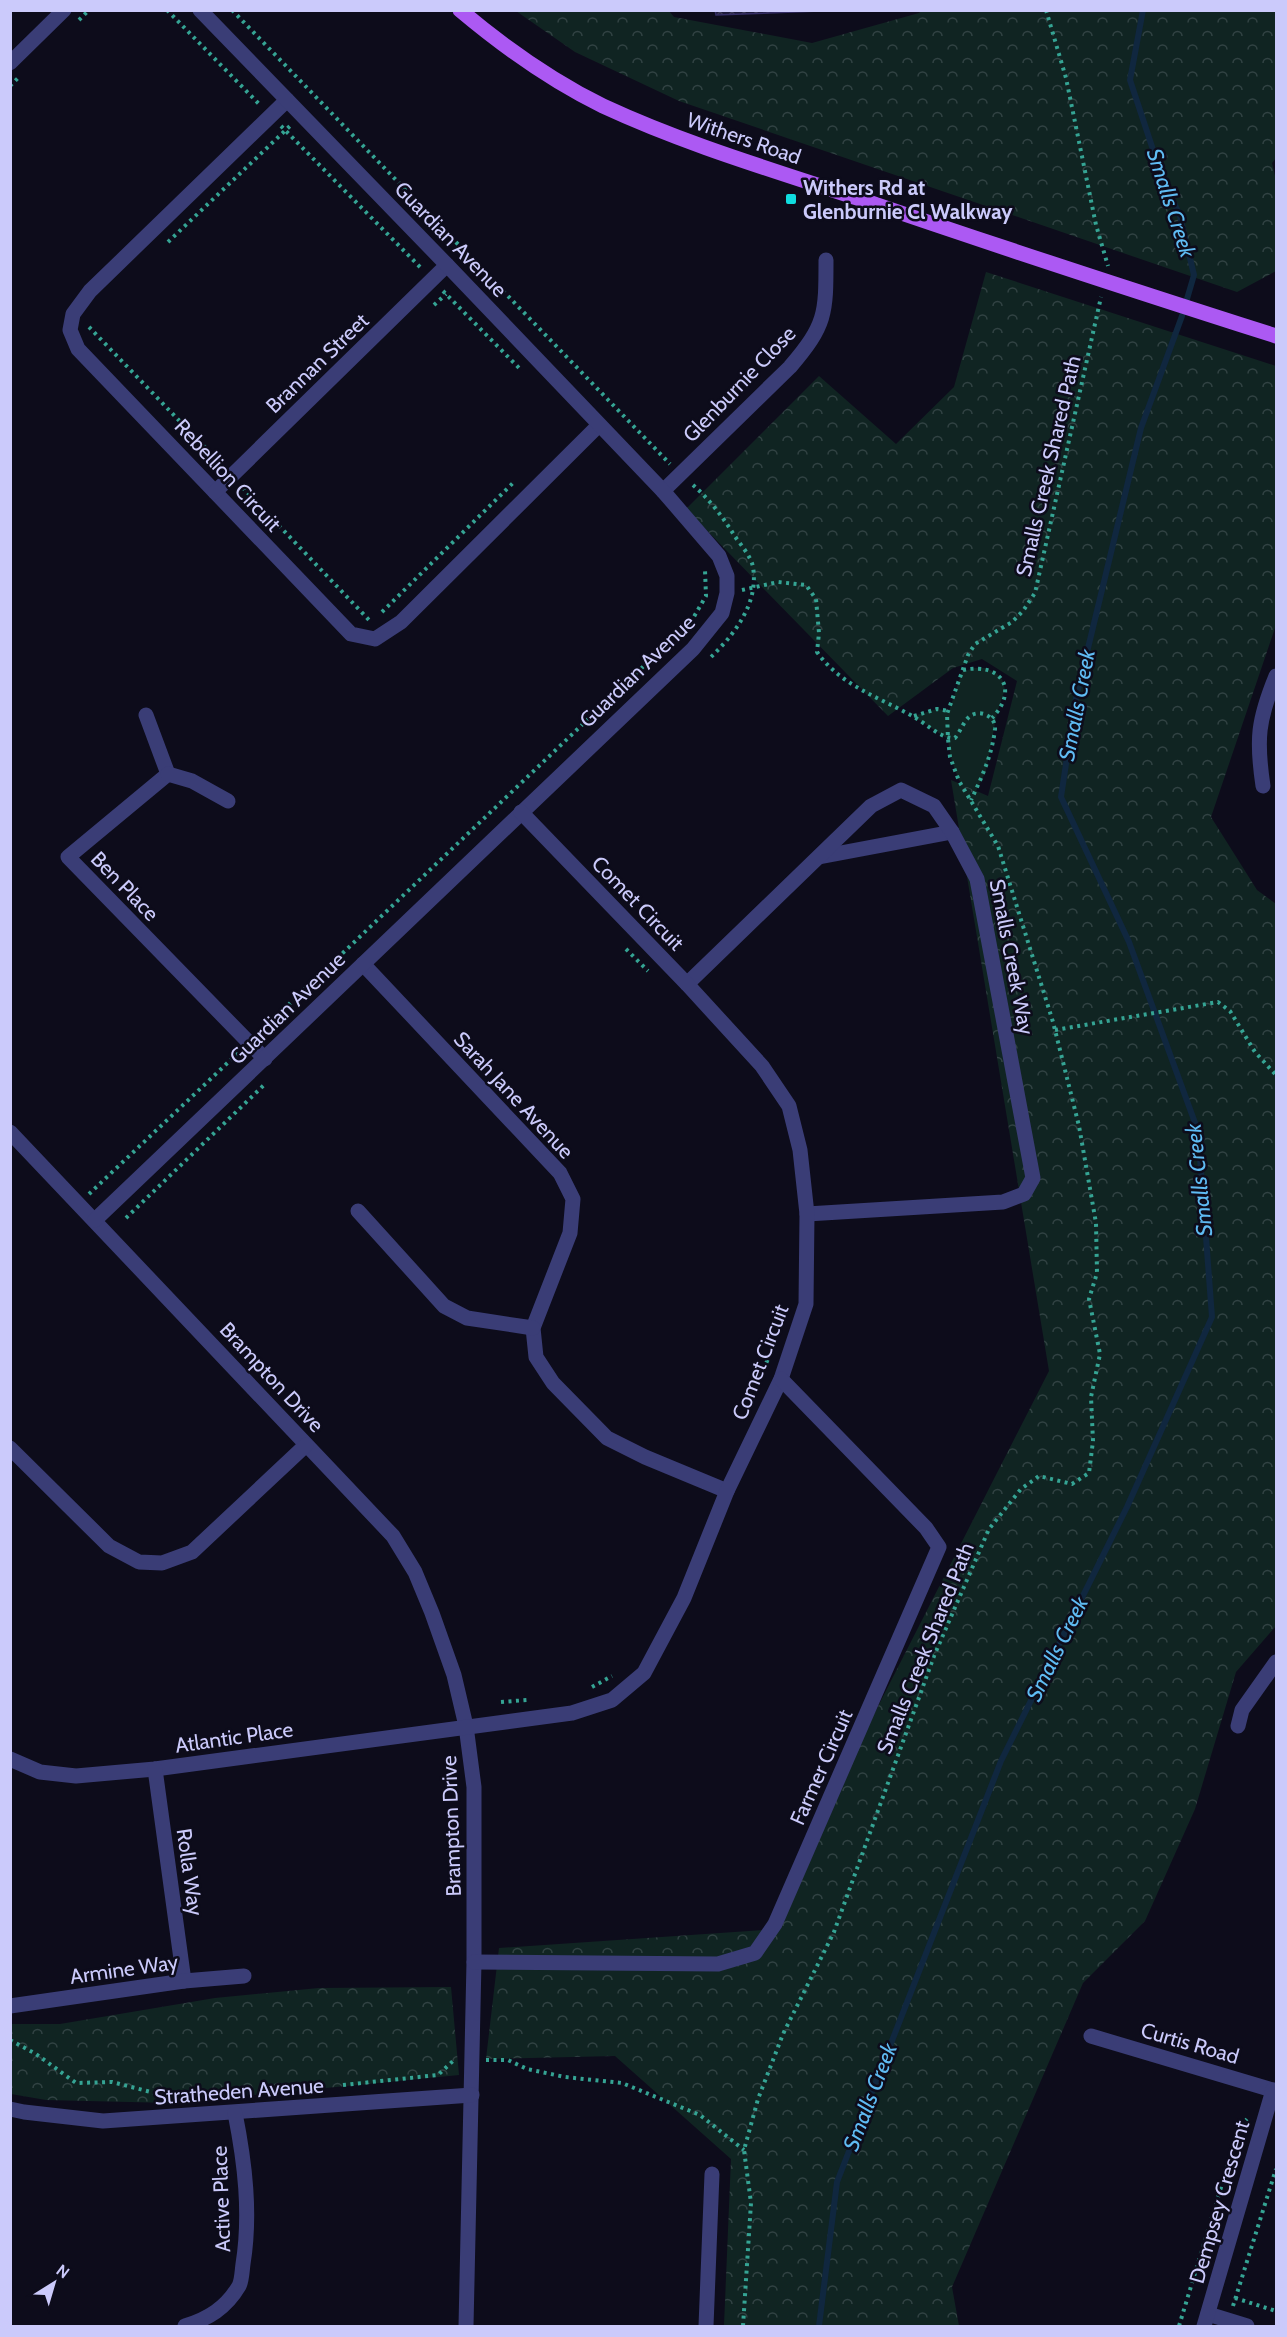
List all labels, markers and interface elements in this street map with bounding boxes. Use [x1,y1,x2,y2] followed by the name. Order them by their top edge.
[684,107,804,169] street label: Withers Road
[1141,145,1201,261] water label: Smalls Creek
[803,175,1013,224] place label: Withers Rd at Glenburnie Cl Walkway
[390,176,512,302] street label: Guardian Avenue
[784,192,798,206] marker: Withers Rd at Glenburnie Cl Walkway
[260,308,374,418] street label: Brannan Street
[678,321,801,447] street label: Glenburnie Close
[1010,353,1086,579] street label: Smalls Creek Shared Path
[170,414,286,536] street label: Rebellion Circuit
[574,610,700,732] street label: Guardian Avenue
[1053,646,1101,763] water label: Smalls Creek
[86,846,164,926] street label: Ben Place
[587,851,689,955] street label: Comet Circuit
[985,877,1039,1037] street label: Smalls Creek Way
[224,947,350,1069] street label: Guardian Avenue
[449,1026,579,1164] street label: Sarah Jane Avenue
[1180,1122,1218,1238] water label: Smalls Creek
[727,1301,793,1423] street label: Comet Circuit
[215,1317,329,1437] street label: Brampton Drive
[871,1539,979,1757] street label: Smalls Creek Shared Path
[1020,1592,1094,1706] water label: Smalls Creek
[784,1705,858,1829] street label: Farmer Circuit
[173,1716,295,1758] street label: Atlantic Place
[436,1755,466,1897] street label: Brampton Drive
[172,1827,209,1918] street label: Rolla Way
[68,1949,180,1989] street label: Armine Way
[1138,2017,1242,2069] street label: Curtis Road
[837,2039,903,2155] water label: Smalls Creek
[153,2073,325,2109] street label: Stratheden Avenue
[1184,2118,1254,2286] street label: Dempsey Crescent
[207,2145,235,2253] street label: Active Place
[24,2253,84,2313] north arrow
[52,2260,73,2282] text: N

